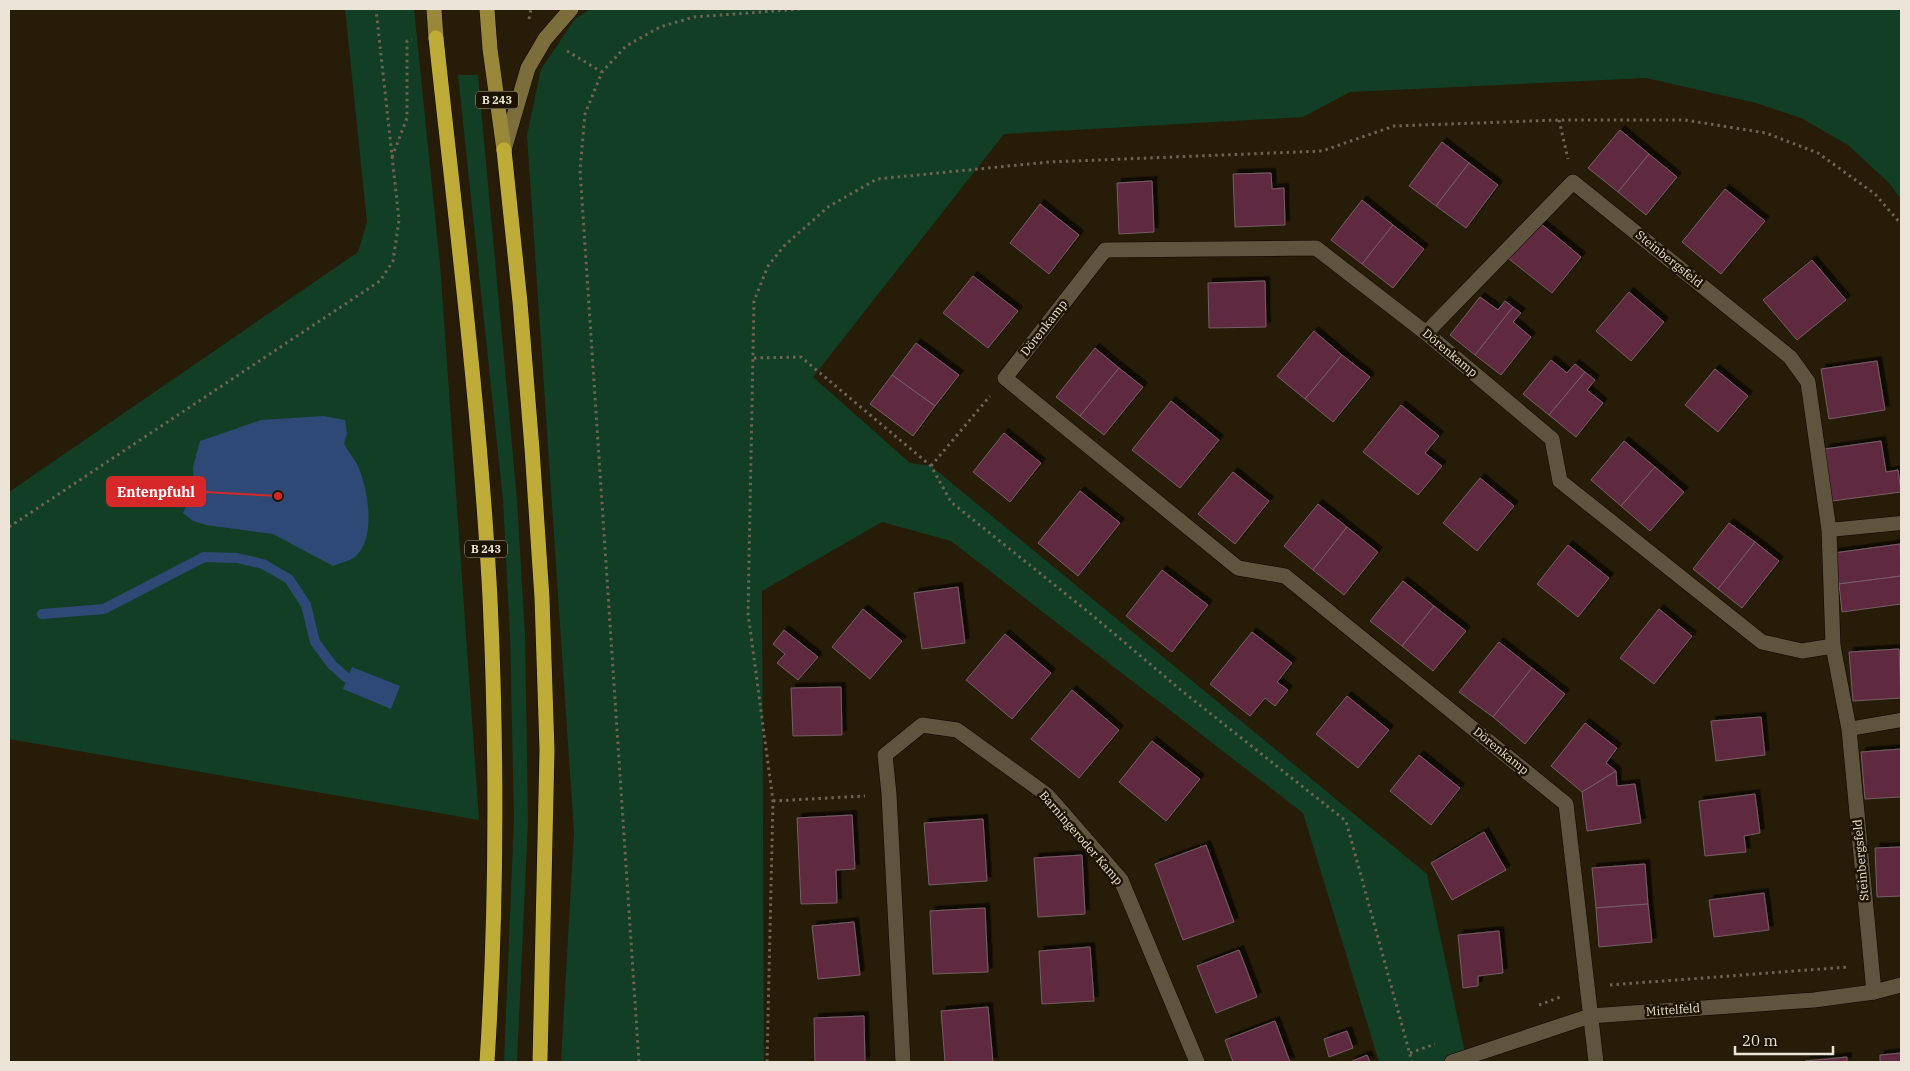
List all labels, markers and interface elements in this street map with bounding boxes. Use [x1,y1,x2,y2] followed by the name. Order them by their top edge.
[476,92,518,108] road number: B 243
[1633,227,1706,290] street label: Steinbergsfeld
[1017,297,1070,359] street label: Dörenkamp
[1420,325,1481,380] street label: Dörenkamp
[107,477,205,506] callout: Entenpfuhl
[117,483,195,501] text: Entenpfuhl
[465,540,507,558] road number: B 243
[1471,724,1532,778] street label: Dörenkamp
[1036,788,1126,888] street label: Barningeroder Kamp
[1849,819,1872,901] street label: Steinbergsfeld
[1646,1000,1700,1019] street label: Mittelfeld
[1735,1024,1832,1056] scale bar
[1742,1031,1778,1050] text: 20 m

